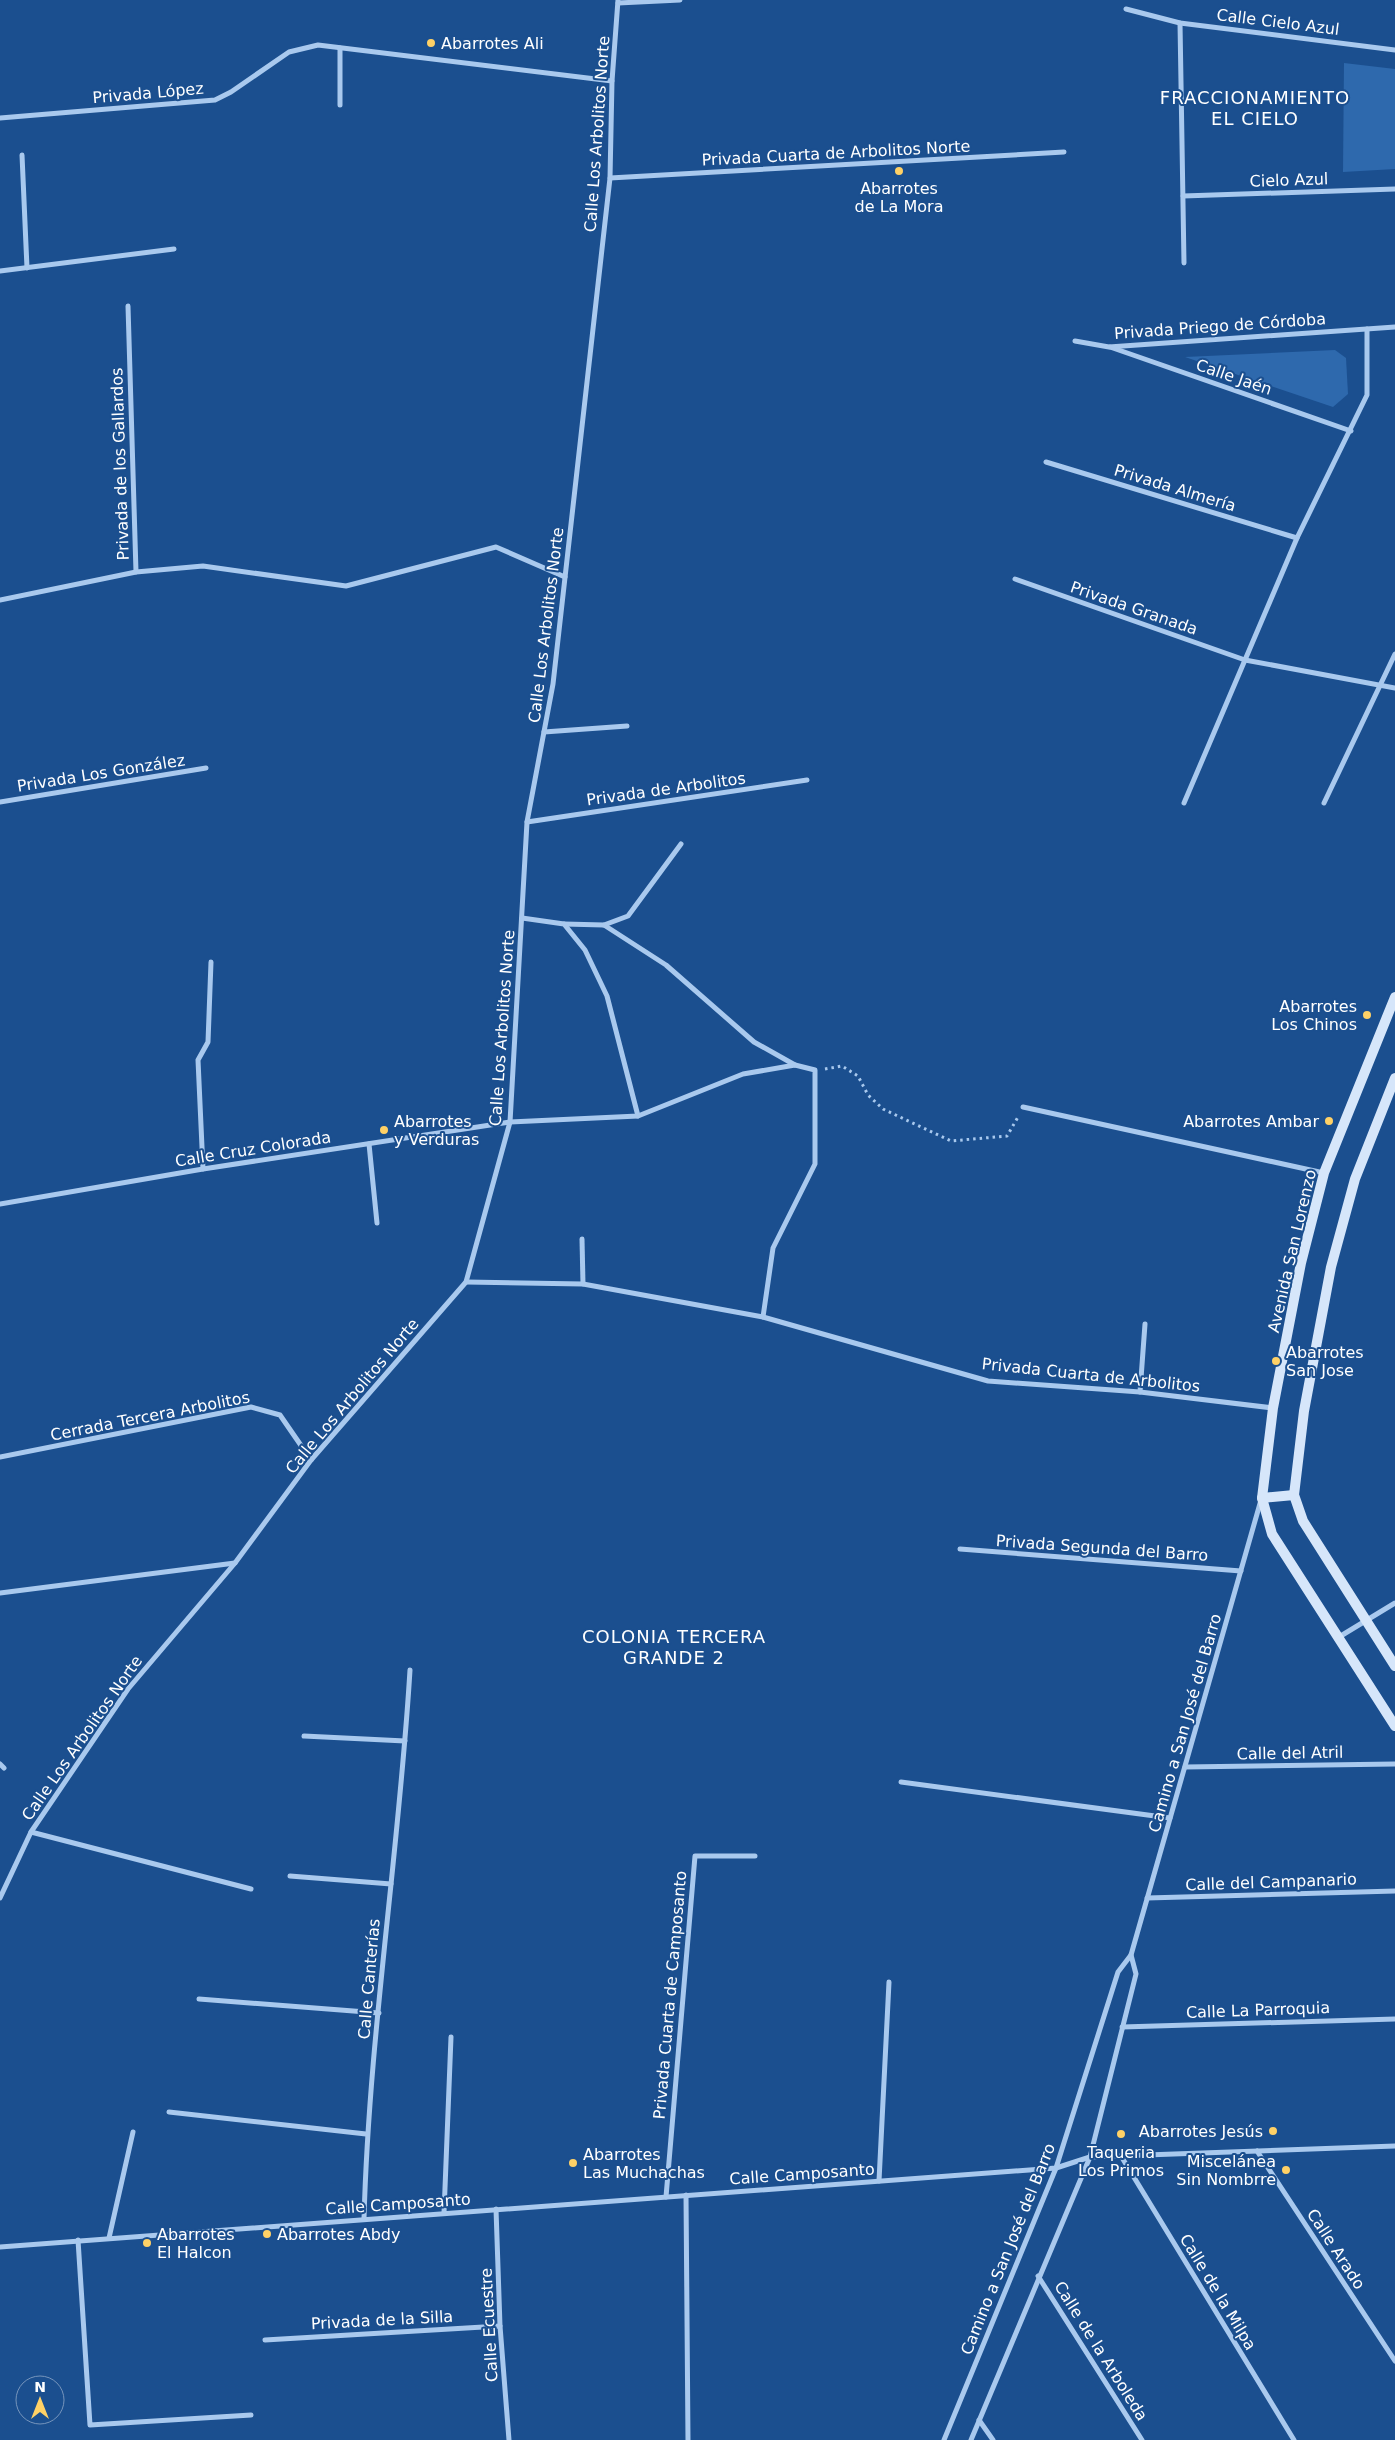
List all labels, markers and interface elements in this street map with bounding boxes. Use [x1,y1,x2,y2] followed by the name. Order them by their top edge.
[1216,5,1340,39] street label: Calle Cielo Azul
[441,34,544,53] place label: Abarrotes Ali
[581,35,613,233] street label: Calle Los Arbolitos Norte
[425,37,437,49] marker: Abarrotes Ali
[92,79,204,107] street label: Privada López
[1160,87,1350,129] district label: FRACCIONAMIENTO EL CIELO
[701,136,971,170] street label: Privada Cuarta de Arbolitos Norte
[893,165,905,177] marker: Abarrotes de La Mora
[1249,169,1329,191] street label: Cielo Azul
[855,179,943,216] place label: Abarrotes de La Mora
[1113,309,1327,343] street label: Privada Priego de Córdoba
[1193,355,1275,399] street label: Calle Jaén
[107,367,133,561] street label: Privada de los Gallardos
[1112,460,1238,516] street label: Privada Almería
[525,526,567,724] street label: Calle Los Arbolitos Norte
[1068,577,1200,639] street label: Privada Granada
[16,750,186,796] street label: Privada Los González
[585,768,747,810] street label: Privada de Arbolitos
[486,929,518,1127] street label: Calle Los Arbolitos Norte
[1271,997,1357,1034] place label: Abarrotes Los Chinos
[1361,1009,1373,1021] marker: Abarrotes Los Chinos
[394,1112,479,1149] place label: Abarrotes y Verduras
[1183,1112,1319,1131] place label: Abarrotes Ambar
[1323,1115,1335,1127] marker: Abarrotes Ambar
[378,1124,390,1136] marker: Abarrotes y Verduras
[174,1127,332,1171] street label: Calle Cruz Colorada
[1264,1168,1320,1334] street label: Avenida San Lorenzo
[281,1314,423,1478] street label: Calle Los Arbolitos Norte
[1286,1343,1364,1380] place label: Abarrotes San Jose
[981,1354,1201,1396] street label: Privada Cuarta de Arbolitos
[1270,1355,1282,1367] marker: Abarrotes San Jose
[49,1387,251,1445] street label: Cerrada Tercera Arbolitos
[995,1531,1209,1565] street label: Privada Segunda del Barro
[1145,1612,1225,1834] street label: Camino a San José del Barro
[582,1626,766,1668] district label: COLONIA TERCERA GRANDE 2
[18,1652,146,1824] street label: Calle Los Arbolitos Norte
[1236,1743,1344,1763] street label: Calle del Atril
[650,1870,690,2120] street label: Privada Cuarta de Camposanto
[1185,1870,1357,1894] street label: Calle del Campanario
[354,1918,384,2040] street label: Calle Canterías
[1186,1998,1330,2022] street label: Calle La Parroquia
[1139,2122,1263,2141] place label: Abarrotes Jesús
[1267,2125,1279,2137] marker: Abarrotes Jesús
[1115,2128,1127,2140] marker: Taqueria Los Primos
[957,2140,1059,2358] street label: Camino a San José del Barro
[1078,2143,1164,2180] place label: Taqueria Los Primos
[583,2145,705,2182] place label: Abarrotes Las Muchachas
[1176,2152,1276,2189] place label: Miscelánea Sin Nombrre
[567,2157,579,2169] marker: Abarrotes Las Muchachas
[729,2159,875,2189] street label: Calle Camposanto
[1280,2164,1292,2176] marker: Miscelánea Sin Nombrre
[325,2189,471,2219] street label: Calle Camposanto
[1303,2205,1369,2293] street label: Calle Arado
[157,2225,235,2262] place label: Abarrotes El Halcon
[277,2225,400,2244] place label: Abarrotes Abdy
[261,2228,273,2240] marker: Abarrotes Abdy
[1176,2231,1260,2353] street label: Calle de la Milpa
[141,2237,153,2249] marker: Abarrotes El Halcon
[477,2267,501,2383] street label: Calle Ecuestre
[1050,2278,1152,2424] street label: Calle de la Arboleda
[310,2307,454,2333] street label: Privada de la Silla
[15,2375,65,2425] north arrow
[34,2379,46,2395] text: N

